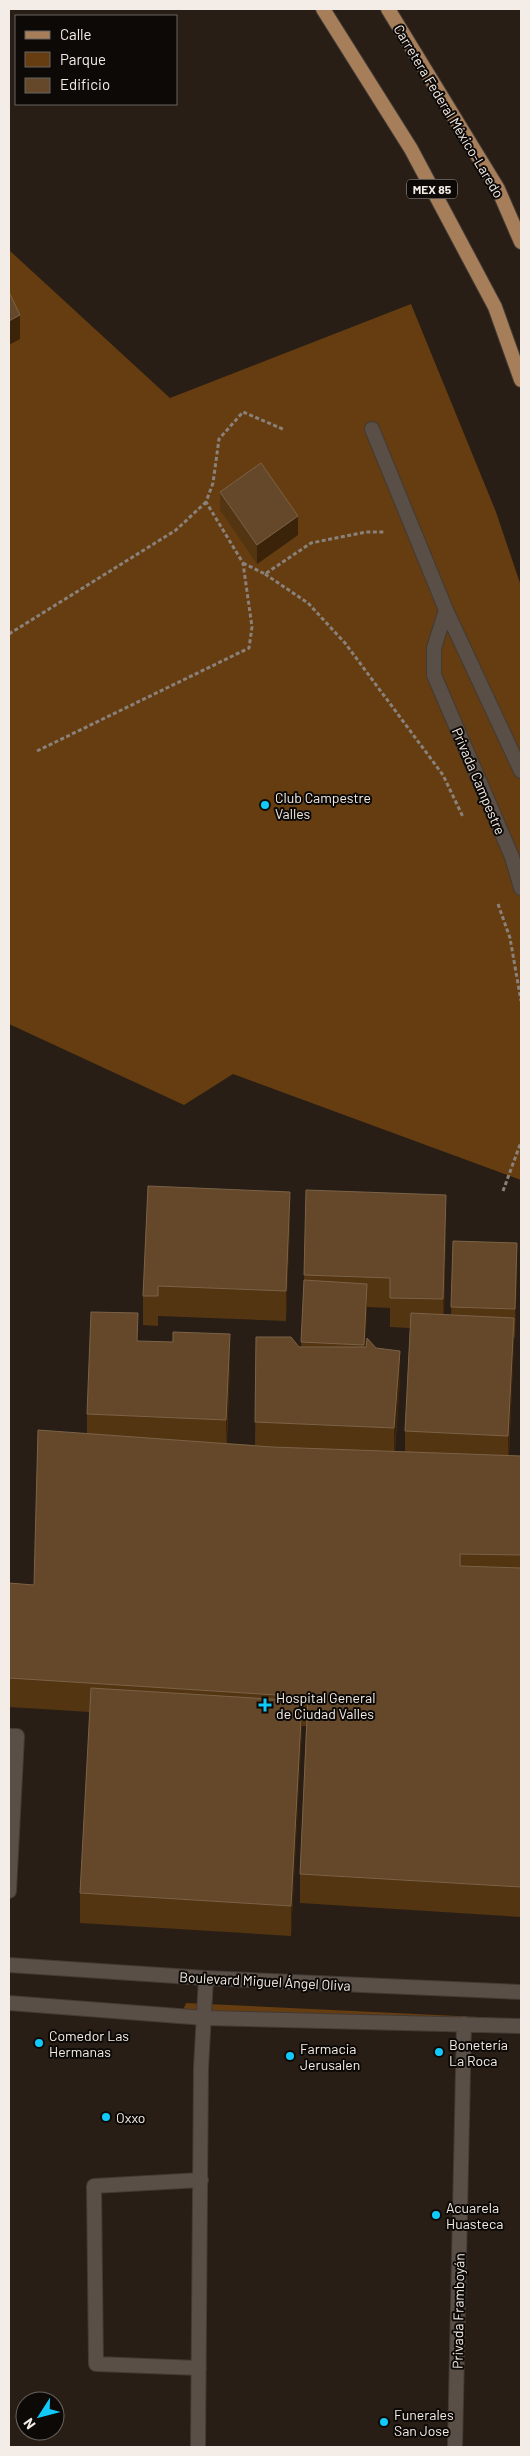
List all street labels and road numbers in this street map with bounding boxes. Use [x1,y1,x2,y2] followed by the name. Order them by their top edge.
[390,21,508,201] street label: Carretera Federal México-Laredo
[407,180,457,198] road number: MEX 85
[449,725,509,837] street label: Privada Campestre
[179,1968,351,1994] street label: Boulevard Miguel Ángel Oliva
[448,2253,468,2369] street label: Privada Framboyán

